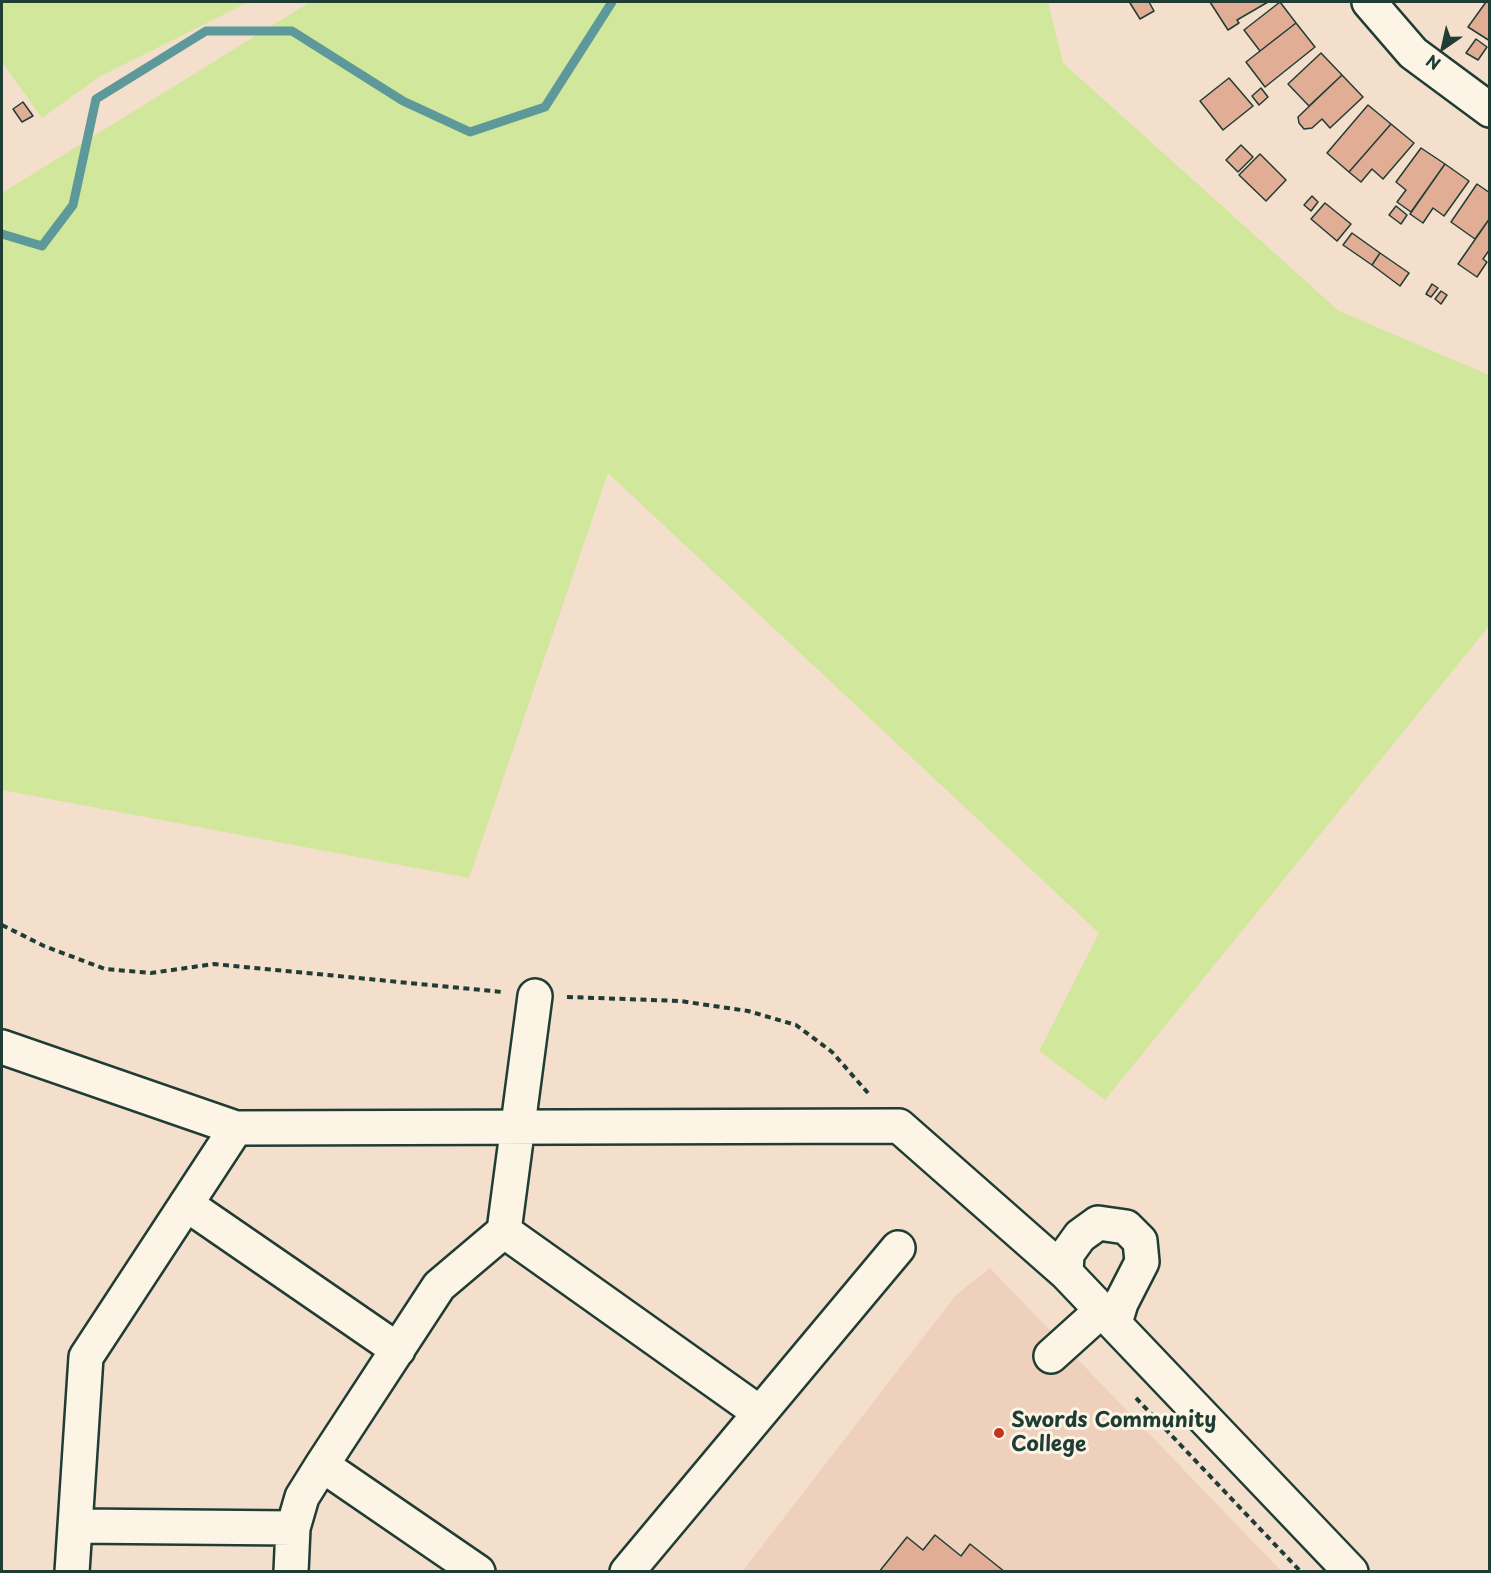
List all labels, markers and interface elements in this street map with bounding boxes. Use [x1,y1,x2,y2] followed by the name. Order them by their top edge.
[1413,18,1473,78] north arrow
[1421,49,1445,76] text: N
[1011,1408,1216,1458] place label: Swords Community College
[992,1426,1006,1440] marker: Swords Community College

